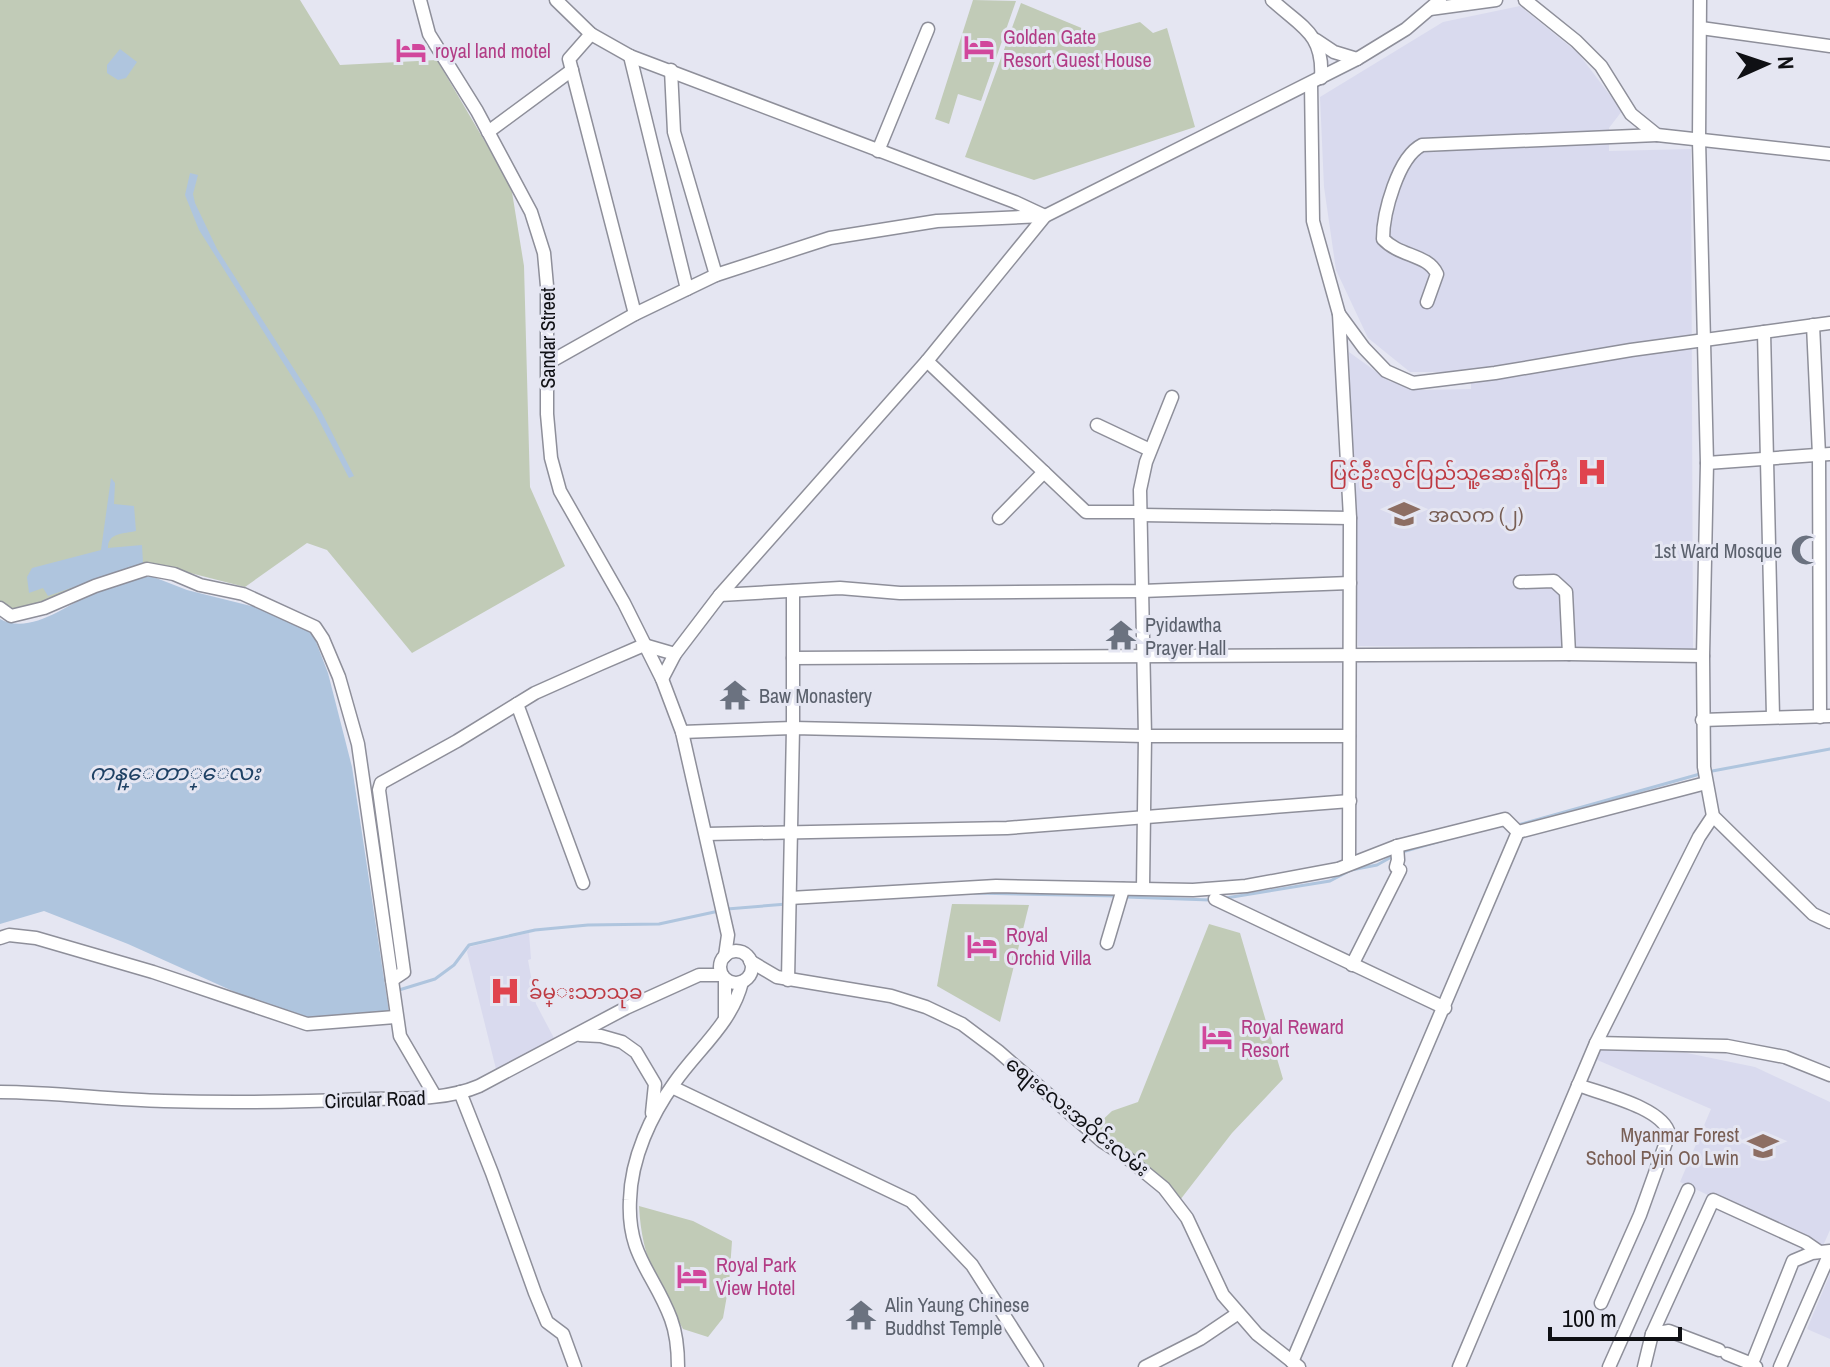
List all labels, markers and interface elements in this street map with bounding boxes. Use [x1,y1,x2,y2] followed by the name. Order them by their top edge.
[1003,23,1152,73] place label: Golden Gate Resort Guest House
[1726,24,1806,104] north arrow
[962,30,996,64] hotel icon: Golden Gate Resort Guest House
[394,33,428,67] hotel icon: royal land motel
[435,37,551,64] place label: royal land motel
[1771,56,1801,70] text: N
[534,287,561,389] street label: Sandar Street
[1575,455,1609,489] hospital icon: ပြင်ဦးလွင်ပြည်သူ့ဆေးရုံကြီး
[1329,459,1568,490] place label: ပြင်ဦးလွင်ပြည်သူ့ဆေးရုံကြီး
[1387,497,1421,531] school or university icon: အလက (၂)
[1428,501,1523,531] place label: အလက (၂)
[1789,533,1823,567] mosque icon: 1st Ward Mosque
[1654,537,1782,564] place label: 1st Ward Mosque
[1145,611,1226,661] place label: Pyidawtha Prayer Hall
[1104,618,1138,652] temple icon: Pyidawtha Prayer Hall
[718,678,752,712] temple icon: Baw Monastery
[759,682,873,709] place label: Baw Monastery
[90,757,262,791] water label: ကန္ေတာ္ေလး
[1006,921,1091,971] place label: Royal Orchid Villa
[965,929,999,963] hotel icon: Royal Orchid Villa
[488,974,522,1008] hospital icon: ခ်မ္းသာသုခ
[529,978,643,1009] place label: ခ်မ္းသာသုခ
[1241,1013,1344,1063] place label: Royal Reward Resort
[1200,1020,1234,1054] hotel icon: Royal Reward Resort
[998,1050,1155,1185] street label: စျေးလေးအဝိုင်းလမ်း
[324,1084,426,1114] street label: Circular Road
[1586,1121,1739,1171] place label: Myanmar Forest School Pyin Oo Lwin
[1746,1129,1780,1163] school or university icon: Myanmar Forest School Pyin Oo Lwin
[716,1251,797,1301] place label: Royal Park View Hotel
[675,1259,709,1293] hotel icon: Royal Park View Hotel
[884,1291,1029,1341] place label: Alin Yaung Chinese Buddhst Temple
[1550,1291,1680,1341] scale bar
[844,1298,878,1332] temple icon: Alin Yaung Chinese Buddhst Temple
[1562,1302,1617,1334] text: 100 m

